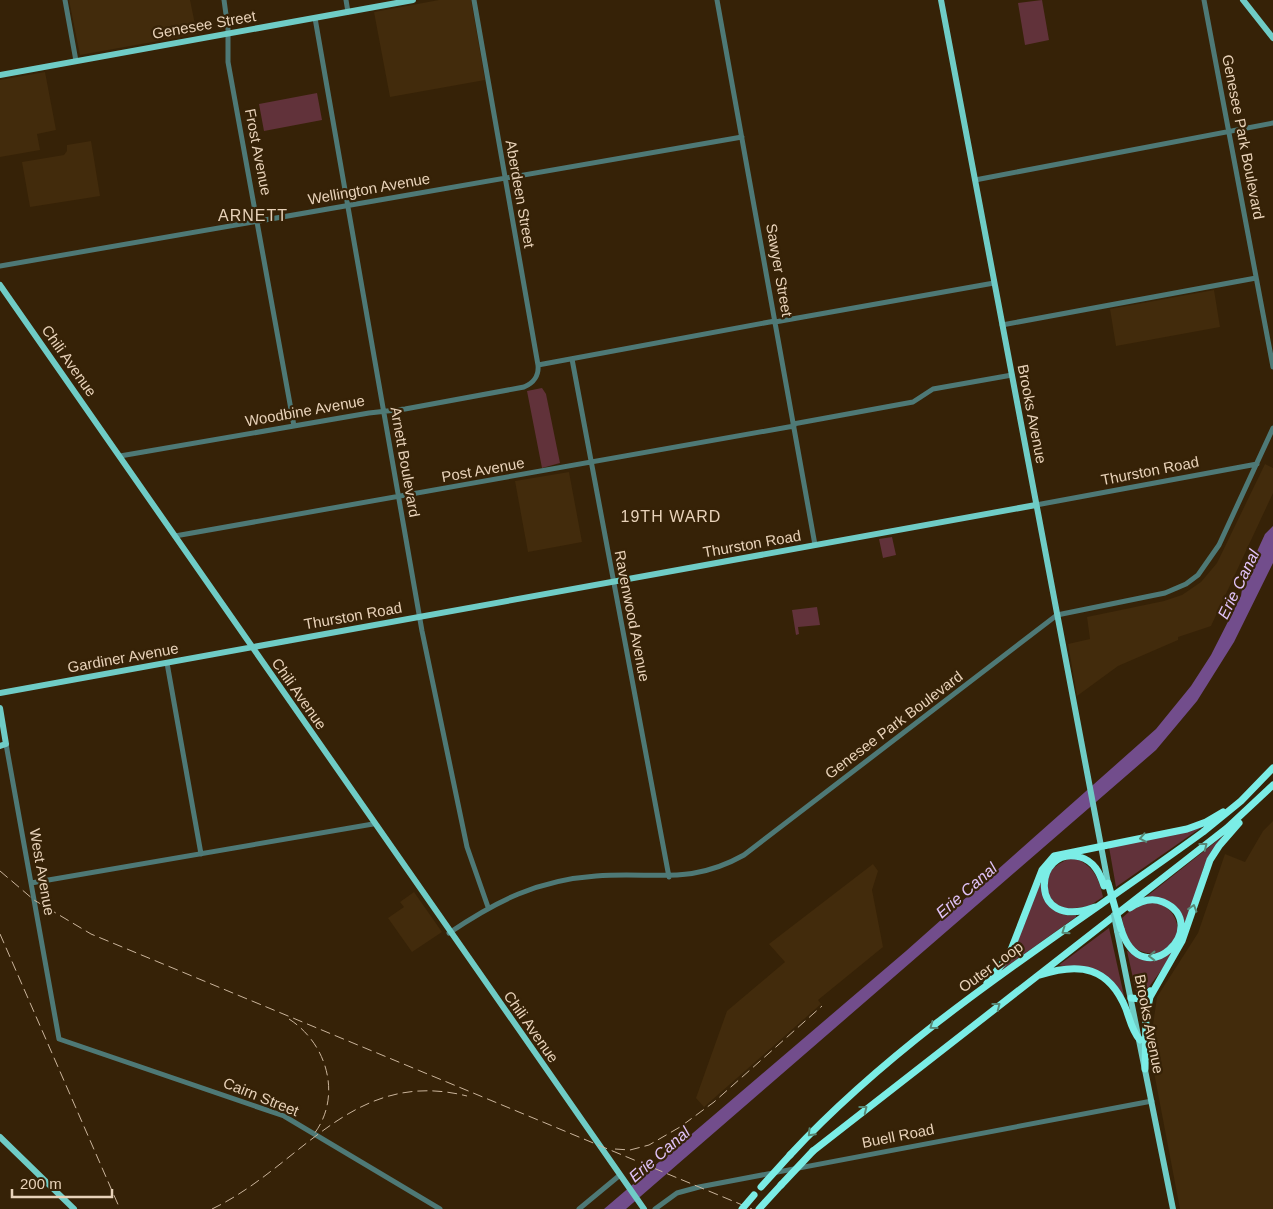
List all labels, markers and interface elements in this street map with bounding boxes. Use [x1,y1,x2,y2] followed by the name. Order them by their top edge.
[151,7,258,42] street label: Genesee Street
[1219,53,1268,221] street label: Genesee Park Boulevard
[242,107,275,197] street label: Frost Avenue
[503,139,538,250] street label: Aberdeen Street
[307,169,431,208] street label: Wellington Avenue
[218,207,288,224] district label: ARNETT
[763,222,796,319] street label: Sawyer Street
[39,322,100,400] street label: Chili Avenue
[1015,363,1050,465] street label: Brooks Avenue
[244,392,366,429] street label: Woodbine Avenue
[387,405,424,518] street label: Arnett Boulevard
[1100,453,1200,488] street label: Thurston Road
[440,454,526,485] street label: Post Avenue
[621,508,721,525] district label: 19TH WARD
[702,527,802,560] street label: Thurston Road
[1214,547,1263,622] water label: Erie Canal
[611,549,654,683] street label: Ravenwood Avenue
[303,599,403,632] street label: Thurston Road
[66,639,180,676] street label: Gardiner Avenue
[269,655,330,733] street label: Chili Avenue
[822,667,966,782] street label: Genesee Park Boulevard
[26,827,58,917] street label: West Avenue
[1138,832,1147,842] one-way arrow
[1198,843,1207,851] one-way arrow
[933,859,1000,921] water label: Erie Canal
[1187,905,1197,913] one-way arrow
[1062,926,1071,934] one-way arrow
[955,938,1026,996] street label: Outer Loop
[1148,951,1156,961] one-way arrow
[1132,973,1167,1075] street label: Brooks Avenue
[501,988,562,1066] street label: Chili Avenue
[991,1004,1000,1012] one-way arrow
[929,1020,939,1029] one-way arrow
[221,1074,302,1120] street label: Cairn Street
[858,1106,867,1114] one-way arrow
[860,1120,936,1151] street label: Buell Road
[626,1123,693,1185] water label: Erie Canal
[807,1127,816,1136] one-way arrow
[12,1166,112,1198] scale bar
[20,1175,62,1192] text: 200 m

